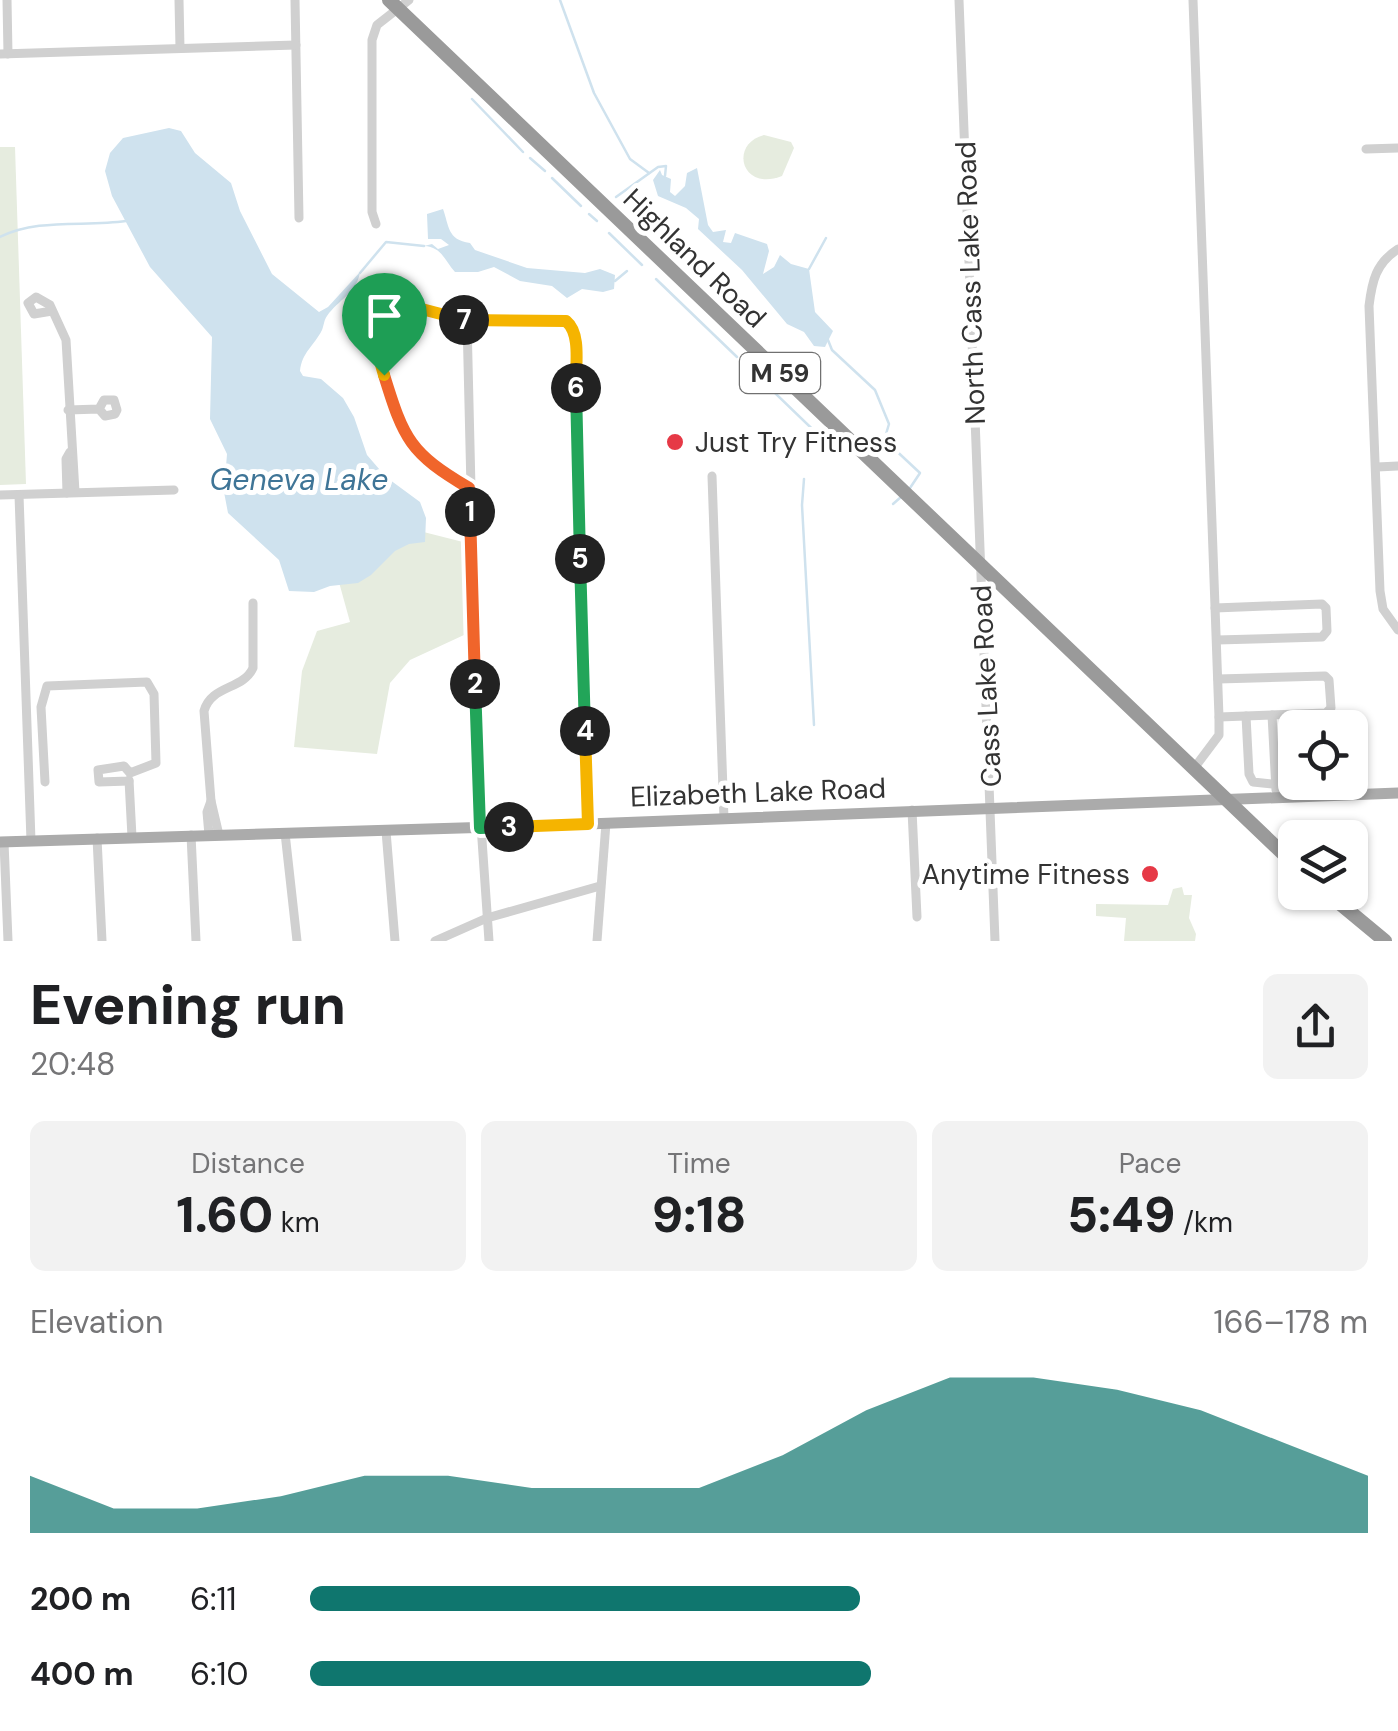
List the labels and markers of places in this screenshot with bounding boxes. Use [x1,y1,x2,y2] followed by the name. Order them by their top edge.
[342,273,427,376] pin
[439,295,489,345] pin: 7
[551,363,601,413] pin: 6
[695,424,897,461] place label: Just Try Fitness
[664,431,686,453] marker: Just Try Fitness
[445,487,495,537] pin: 1
[555,534,605,584] pin: 5
[450,659,500,709] pin: 2
[560,706,610,756] pin: 4
[484,802,534,852] pin: 3
[921,856,1130,893] place label: Anytime Fitness
[1139,863,1161,885] marker: Anytime Fitness

